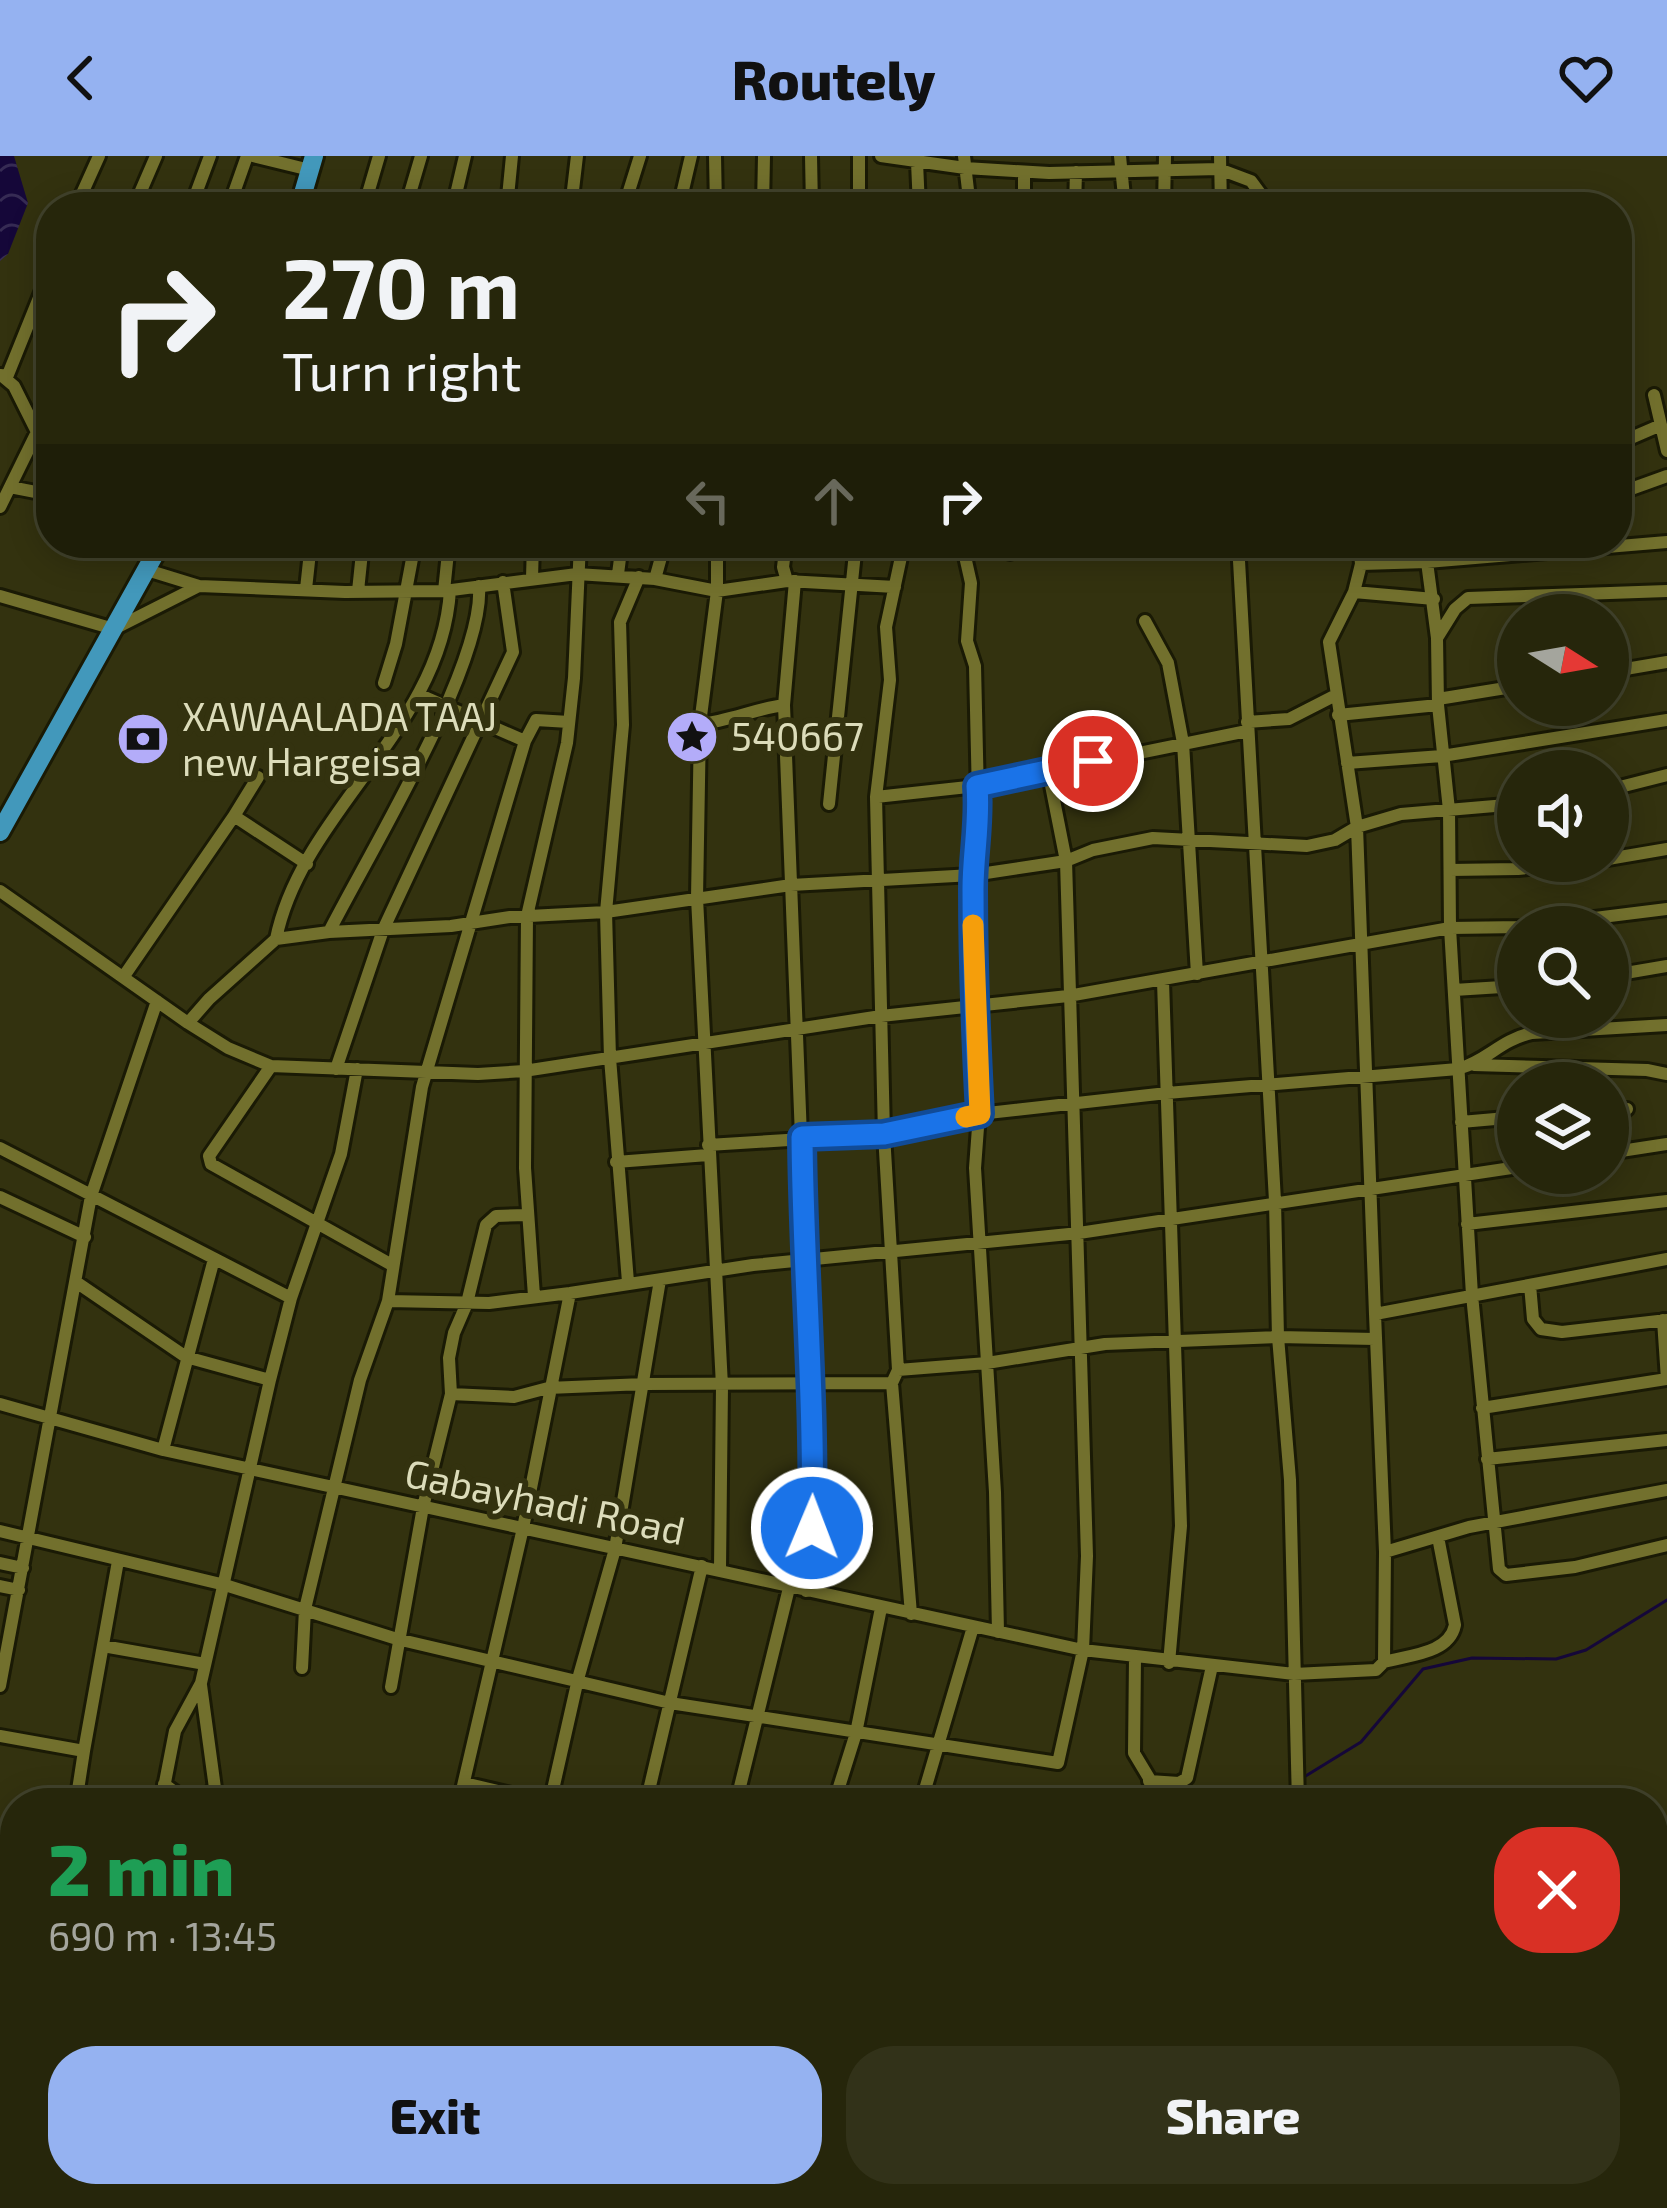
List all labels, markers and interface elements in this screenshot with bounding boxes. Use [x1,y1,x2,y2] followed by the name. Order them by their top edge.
[48,45,114,111] icon: back
[1553,45,1619,111] icon: heart
[732,46,935,111] text: Routely
[282,235,520,336] text: 270 m
[84,240,240,396] icon: right
[282,337,522,402] text: Turn right
[675,468,741,534] icon: left
[801,468,867,534] icon: ahead
[927,468,993,534] icon: right
[1497,594,1629,726] north arrow
[1497,594,1629,1194] map controls
[182,692,497,784] place label: XAWAALADA TAAJ new Hargeisa
[664,709,720,765] place icon: 540667
[1042,710,1144,812] pin
[115,711,171,767] bank icon: XAWAALADA TAAJ new Hargeisa
[731,712,864,759] place label: 540667
[1060,728,1126,794] icon: arrive
[1497,750,1629,882] button: sound
[1497,906,1629,1038] button: search
[1497,1062,1629,1194] button: layers
[401,1448,689,1553] street label: Gabayhadi Road
[749,1465,875,1591] position arrow
[48,1824,234,1910] text: 2 min
[1494,1827,1620,1953] button: close
[48,1912,277,1959] text: 690 m · 13:45
[48,2046,822,2184] button: Exit
[846,2046,1620,2184] button: Share

